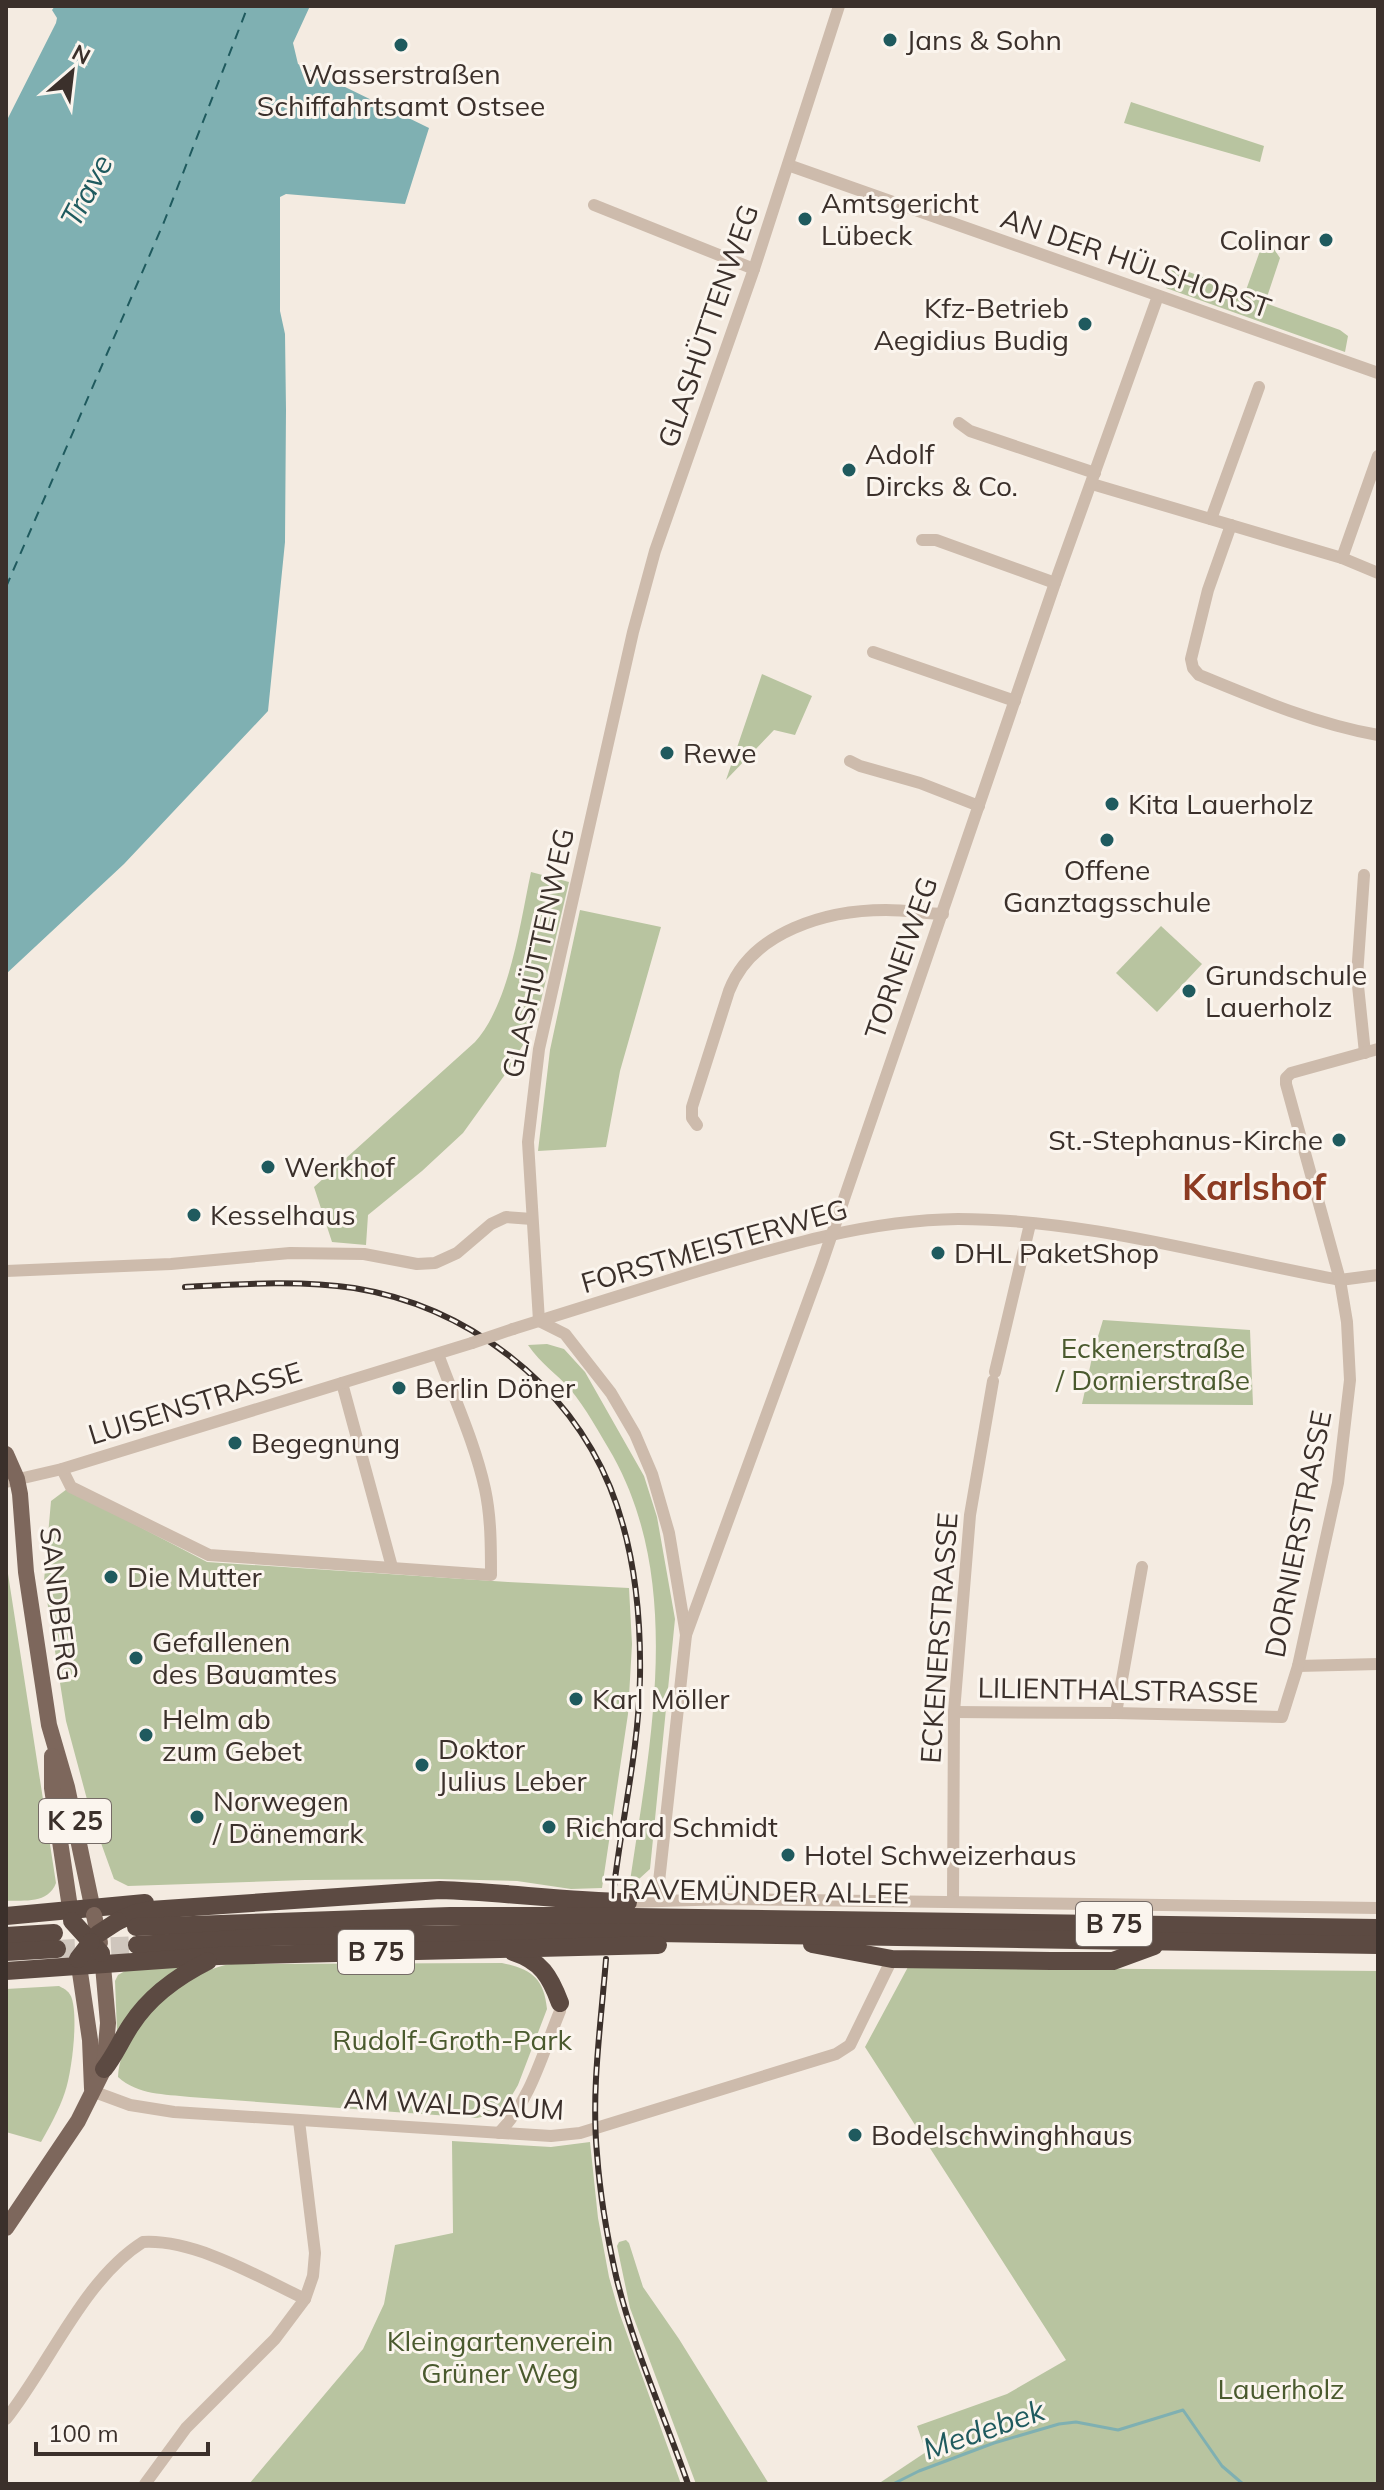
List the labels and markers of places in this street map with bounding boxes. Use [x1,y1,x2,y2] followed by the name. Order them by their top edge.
[906,22,1062,57] place label: Jans & Sohn
[881,31,899,49] marker: Jans & Sohn
[392,36,410,54] marker: Wasserstraßen Schiffahrtsamt Ostsee
[257,56,545,123] place label: Wasserstraßen Schiffahrtsamt Ostsee
[821,185,979,252] place label: Amtsgericht Lübeck
[796,210,814,228] marker: Amtsgericht Lübeck
[1219,222,1311,257] place label: Colinar
[1317,231,1335,249] marker: Colinar
[873,290,1069,357] place label: Kfz-Betrieb Aegidius Budig
[1076,315,1094,333] marker: Kfz-Betrieb Aegidius Budig
[865,436,1018,503] place label: Adolf Dircks & Co.
[840,461,858,479] marker: Adolf Dircks & Co.
[683,735,756,770] place label: Rewe
[658,744,676,762] marker: Rewe
[1128,786,1314,821] place label: Kita Lauerholz
[1103,795,1121,813] marker: Kita Lauerholz
[1098,831,1116,849] marker: Offene Ganztagsschule
[1003,852,1211,919] place label: Offene Ganztagsschule
[1205,957,1367,1024] place label: Grundschule Lauerholz
[1180,982,1198,1000] marker: Grundschule Lauerholz
[1048,1122,1323,1157] place label: St.-Stephanus-Kirche
[1330,1131,1348,1149] marker: St.-Stephanus-Kirche
[284,1149,396,1184] place label: Werkhof
[259,1158,277,1176] marker: Werkhof
[210,1197,356,1232] place label: Kesselhaus
[185,1206,203,1224] marker: Kesselhaus
[954,1235,1159,1270] place label: DHL PaketShop
[929,1244,947,1262] marker: DHL PaketShop
[415,1370,576,1405] place label: Berlin Döner
[390,1379,408,1397] marker: Berlin Döner
[251,1425,400,1460] place label: Begegnung
[226,1434,244,1452] marker: Begegnung
[127,1559,263,1594] place label: Die Mutter
[102,1568,120,1586] marker: Die Mutter
[152,1624,337,1691] place label: Gefallenen des Bauamtes
[127,1649,145,1667] marker: Gefallenen des Bauamtes
[592,1681,730,1716] place label: Karl Möller
[567,1690,585,1708] marker: Karl Möller
[162,1701,302,1768] place label: Helm ab zum Gebet
[137,1726,155,1744] marker: Helm ab zum Gebet
[438,1731,587,1798] place label: Doktor Julius Leber
[413,1756,431,1774] marker: Doktor Julius Leber
[212,1783,364,1850] place label: Norwegen / Dänemark
[188,1808,206,1826] marker: Norwegen / Dänemark
[565,1809,778,1844] place label: Richard Schmidt
[540,1818,558,1836] marker: Richard Schmidt
[804,1837,1077,1872] place label: Hotel Schweizerhaus
[779,1846,797,1864] marker: Hotel Schweizerhaus
[871,2117,1133,2152] place label: Bodelschwinghhaus
[846,2126,864,2144] marker: Bodelschwinghhaus

